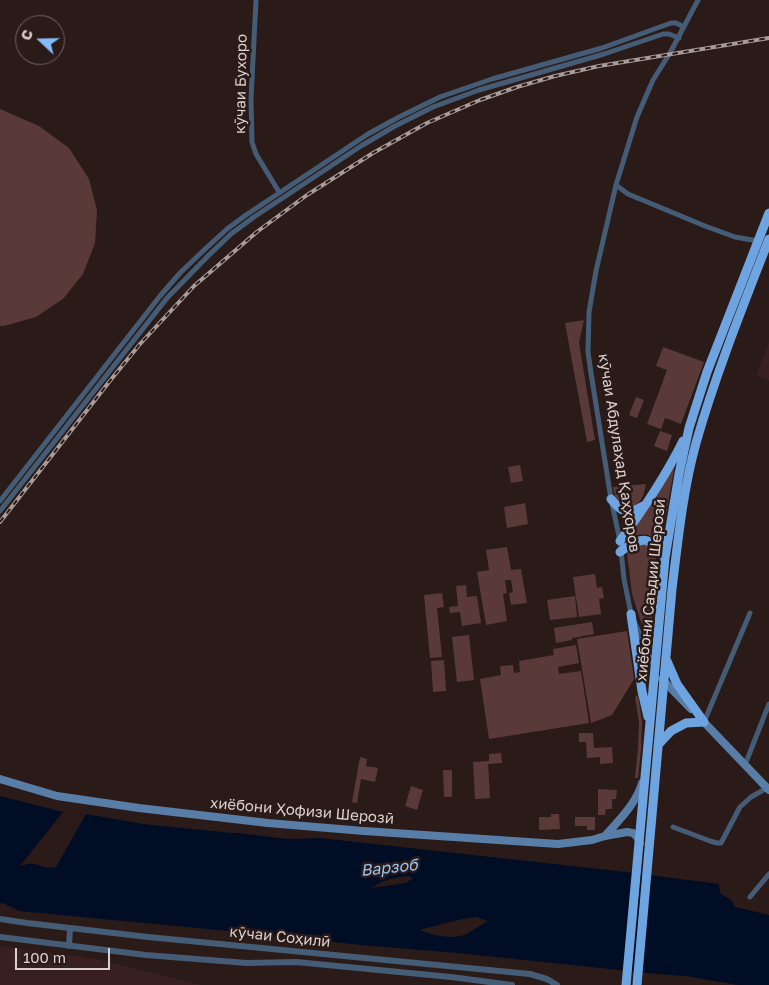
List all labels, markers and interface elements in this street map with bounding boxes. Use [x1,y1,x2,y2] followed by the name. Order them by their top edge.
[15,15,65,65] north arrow
[17,27,36,43] text: С
[231,34,251,134] street label: кӯчаи Бухоро
[594,352,644,554] street label: кӯчаи Абдулаҳад Қаҳҳоров
[632,498,670,682] street label: хиёбони Саъдии Шерозӣ
[209,794,395,828] street label: хиёбони Ҳофизи Шерозӣ
[360,855,418,881] water label: Варзоб
[229,923,331,951] street label: кӯчаи Соҳилӣ
[18,938,112,970] scale bar
[23,948,66,966] text: 100 m

